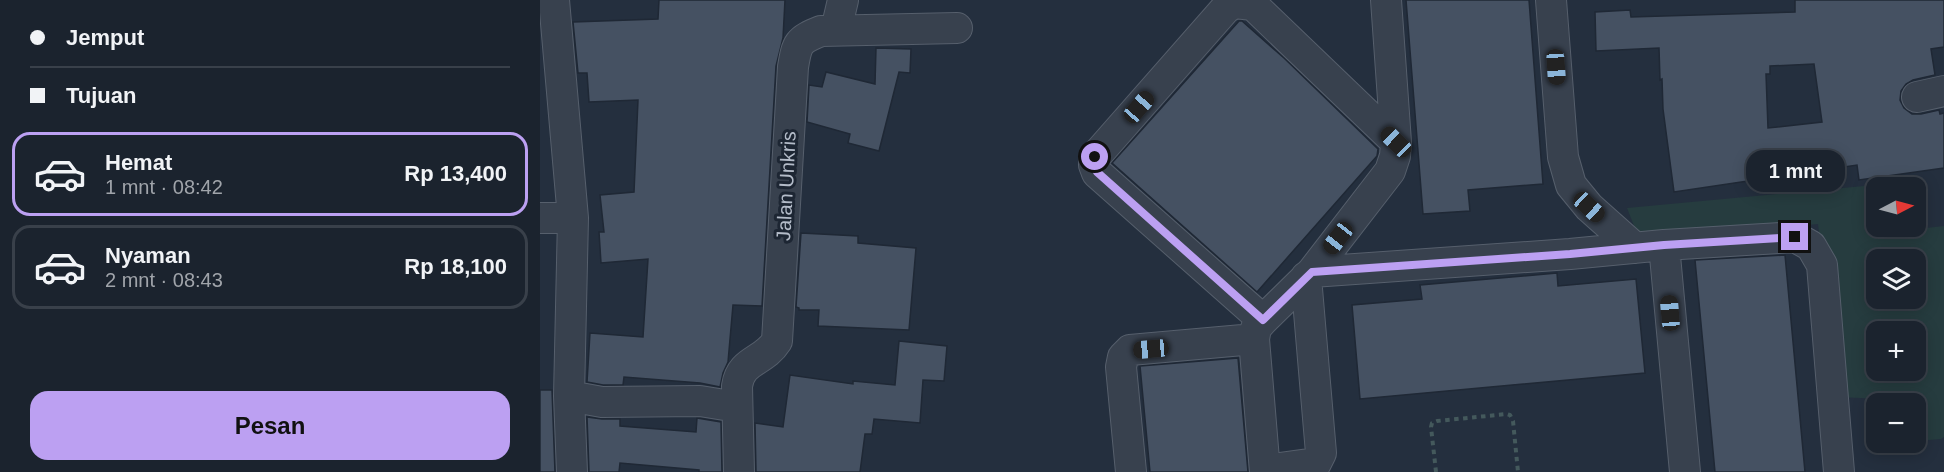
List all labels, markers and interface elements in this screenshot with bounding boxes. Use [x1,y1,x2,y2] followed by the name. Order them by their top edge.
[66,25,144,50] text: Jemput
[1546,48,1566,86] car
[66,83,136,108] text: Tujuan
[1120,88,1158,126] car
[1377,123,1415,161] car
[772,130,800,242] street label: Jalan Unkris
[1081,143,1108,170] route start
[33,147,87,201] icon: car
[105,150,172,175] text: Hemat
[1746,150,1844,192] callout: 1 mnt
[1769,160,1822,182] text: 1 mnt
[404,161,507,186] text: Rp 13,400
[105,176,223,198] text: 1 mnt · 08:42
[1866,177,1926,237] north arrow
[1866,177,1926,453] map controls
[1570,188,1608,226] car
[1320,218,1356,258] car
[1781,223,1808,250] route end
[33,240,87,294] icon: car
[105,243,191,268] text: Nyaman
[1866,249,1926,309] button: layers
[404,254,507,279] text: Rp 18,100
[105,269,223,291] text: 2 mnt · 08:43
[1659,294,1681,332] car
[1866,321,1926,381] button: +
[1132,338,1170,360] car
[30,391,510,460] button: Pesan
[1866,393,1926,453] button: −

